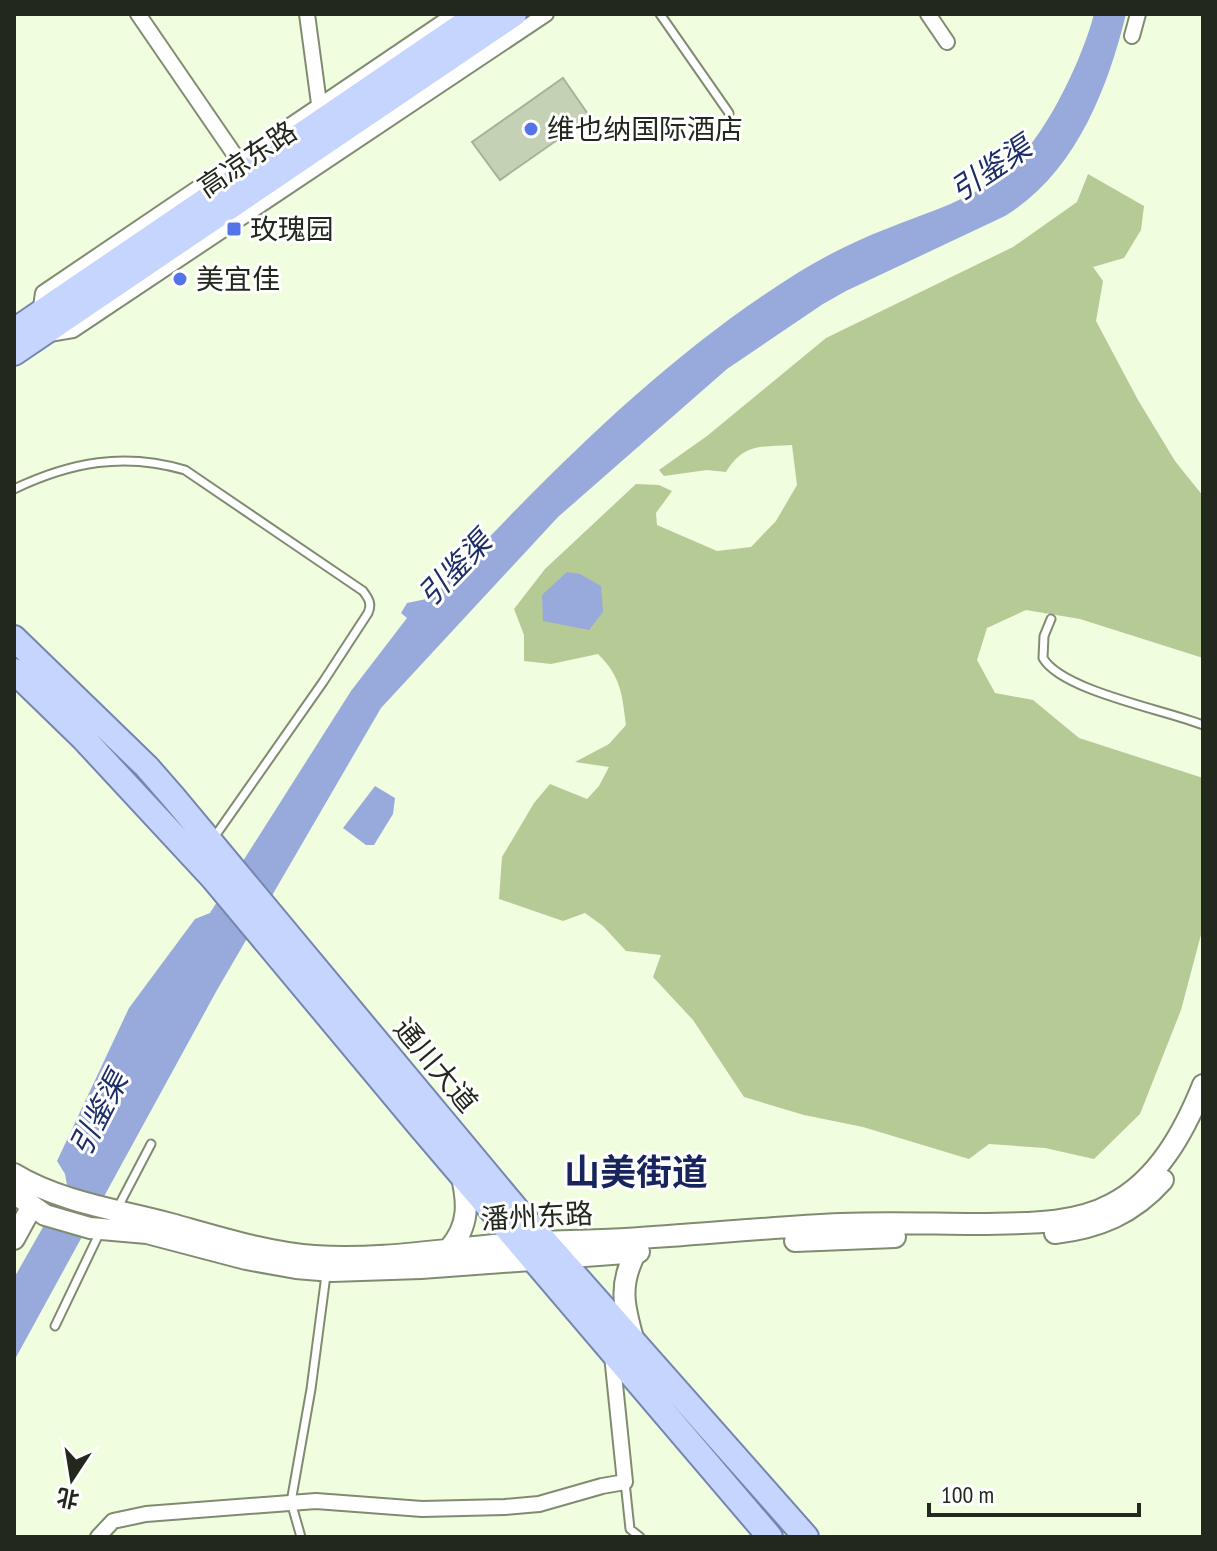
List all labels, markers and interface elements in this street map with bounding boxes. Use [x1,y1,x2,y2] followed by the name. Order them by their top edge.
[547,110,743,147] place label: 维也纳国际酒店
[190,112,303,205] street label: 高凉东路
[522,120,540,138] marker: 维也纳国际酒店
[942,124,1042,209] water label: 引鉴渠
[250,210,334,247] place label: 玫瑰园
[225,220,243,238] marker: 玫瑰园
[196,260,280,297] place label: 美宜佳
[171,270,189,288] marker: 美宜佳
[409,519,502,614] water label: 引鉴渠
[386,1010,487,1119] street label: 通川大道
[60,1061,137,1162] water label: 引鉴渠
[564,1148,708,1195] district label: 山美街道
[480,1194,594,1237] street label: 潘州东路
[32,1439,112,1519] north arrow
[929,1467,1139,1517] scale bar
[941,1479,994,1510] text: 100 m
[54,1483,82,1515] text: 北

